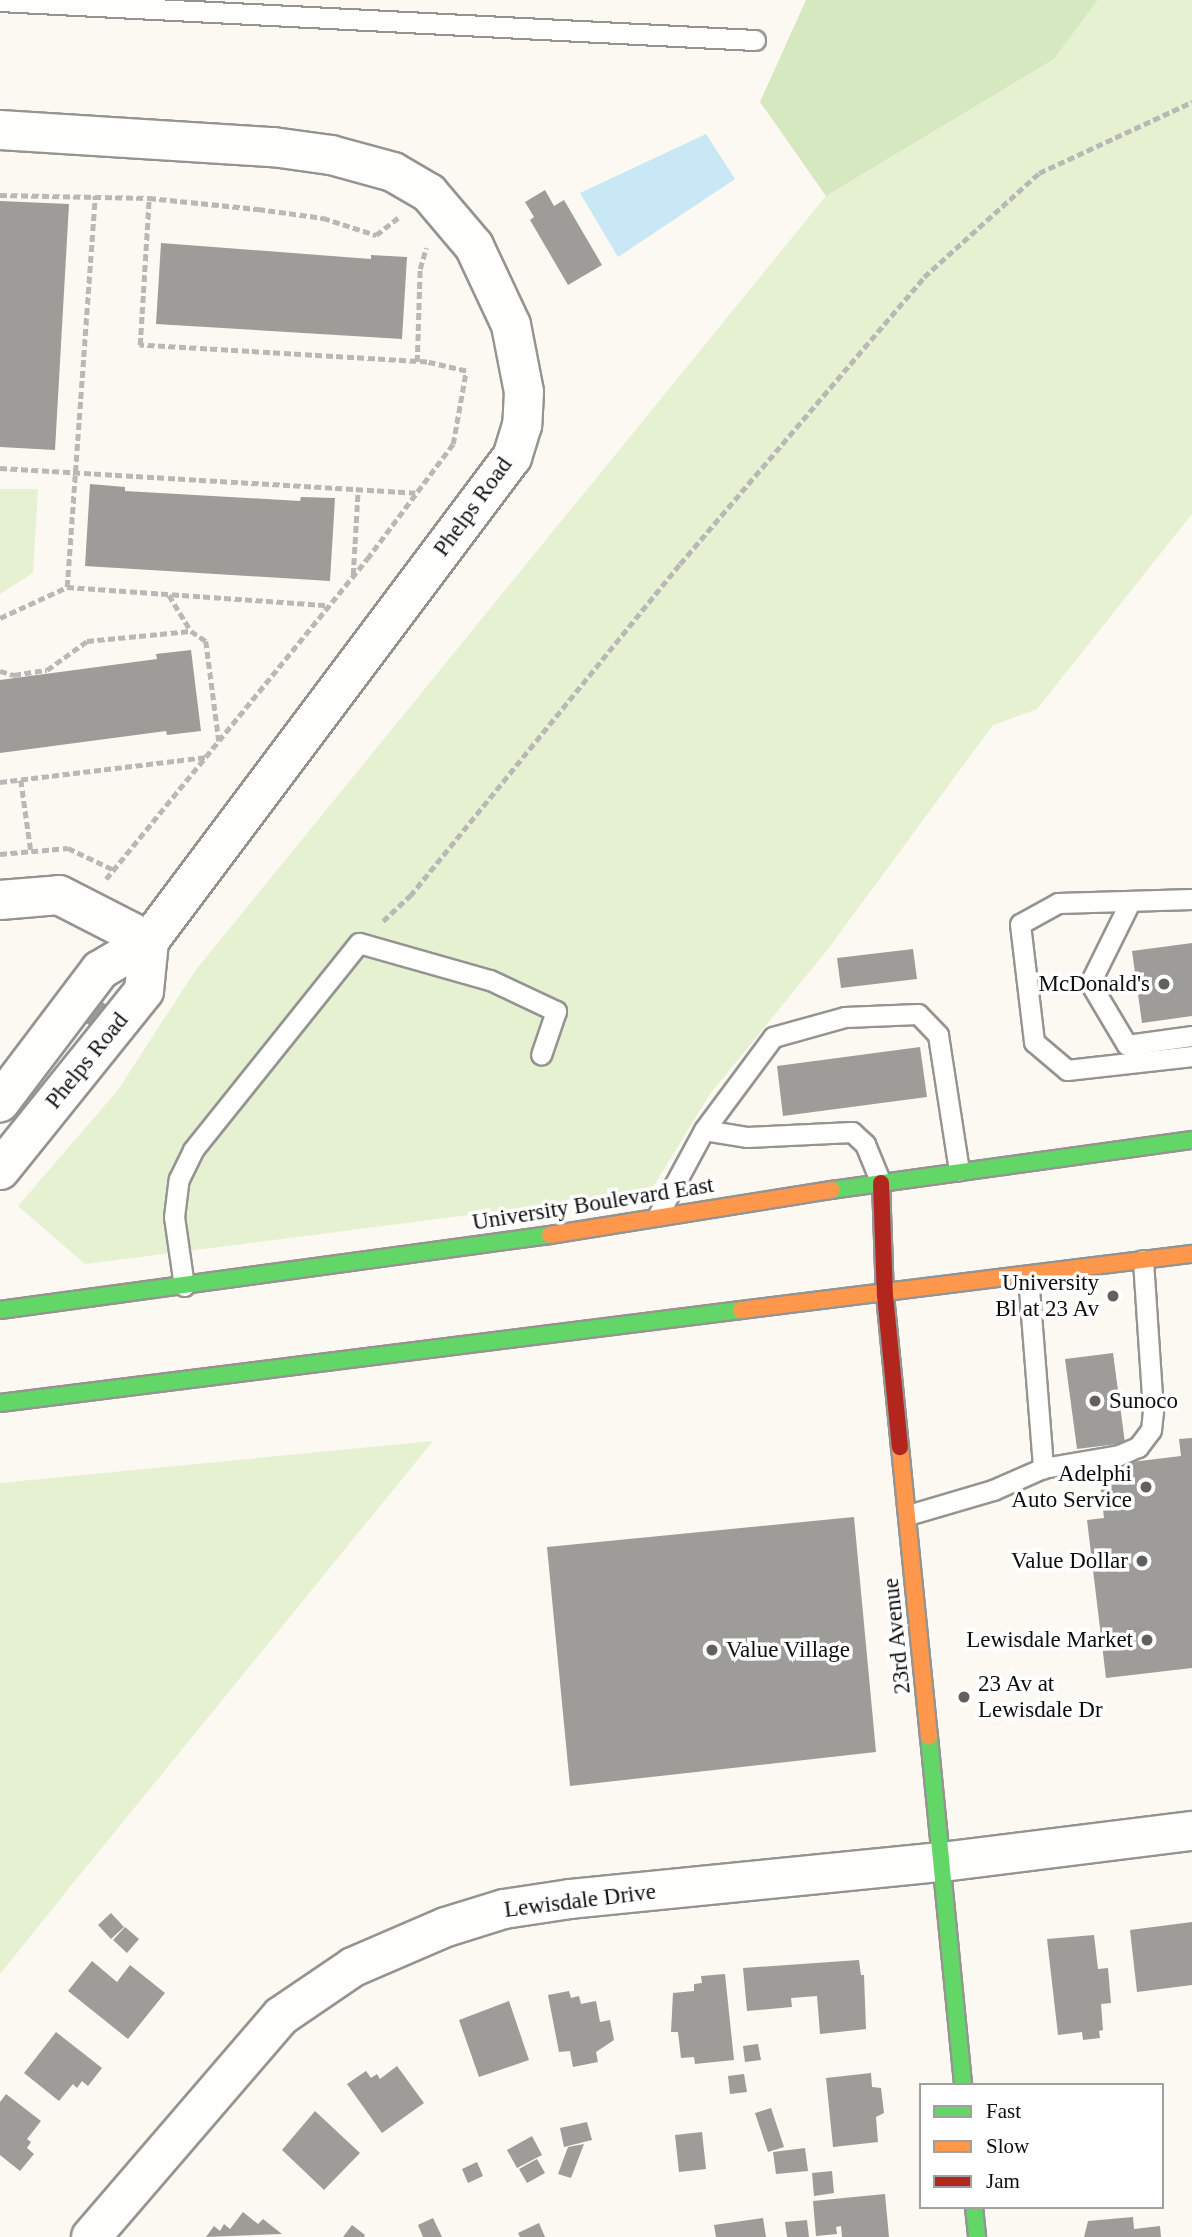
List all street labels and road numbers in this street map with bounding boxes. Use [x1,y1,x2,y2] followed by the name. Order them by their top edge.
[428,452,518,562] street label: Phelps Road
[40,1007,134,1115] street label: Phelps Road
[470,1171,716,1237] street label: University Boulevard East
[877,1576,917,1696] street label: 23rd Avenue
[503,1878,657,1924] street label: Lewisdale Drive

